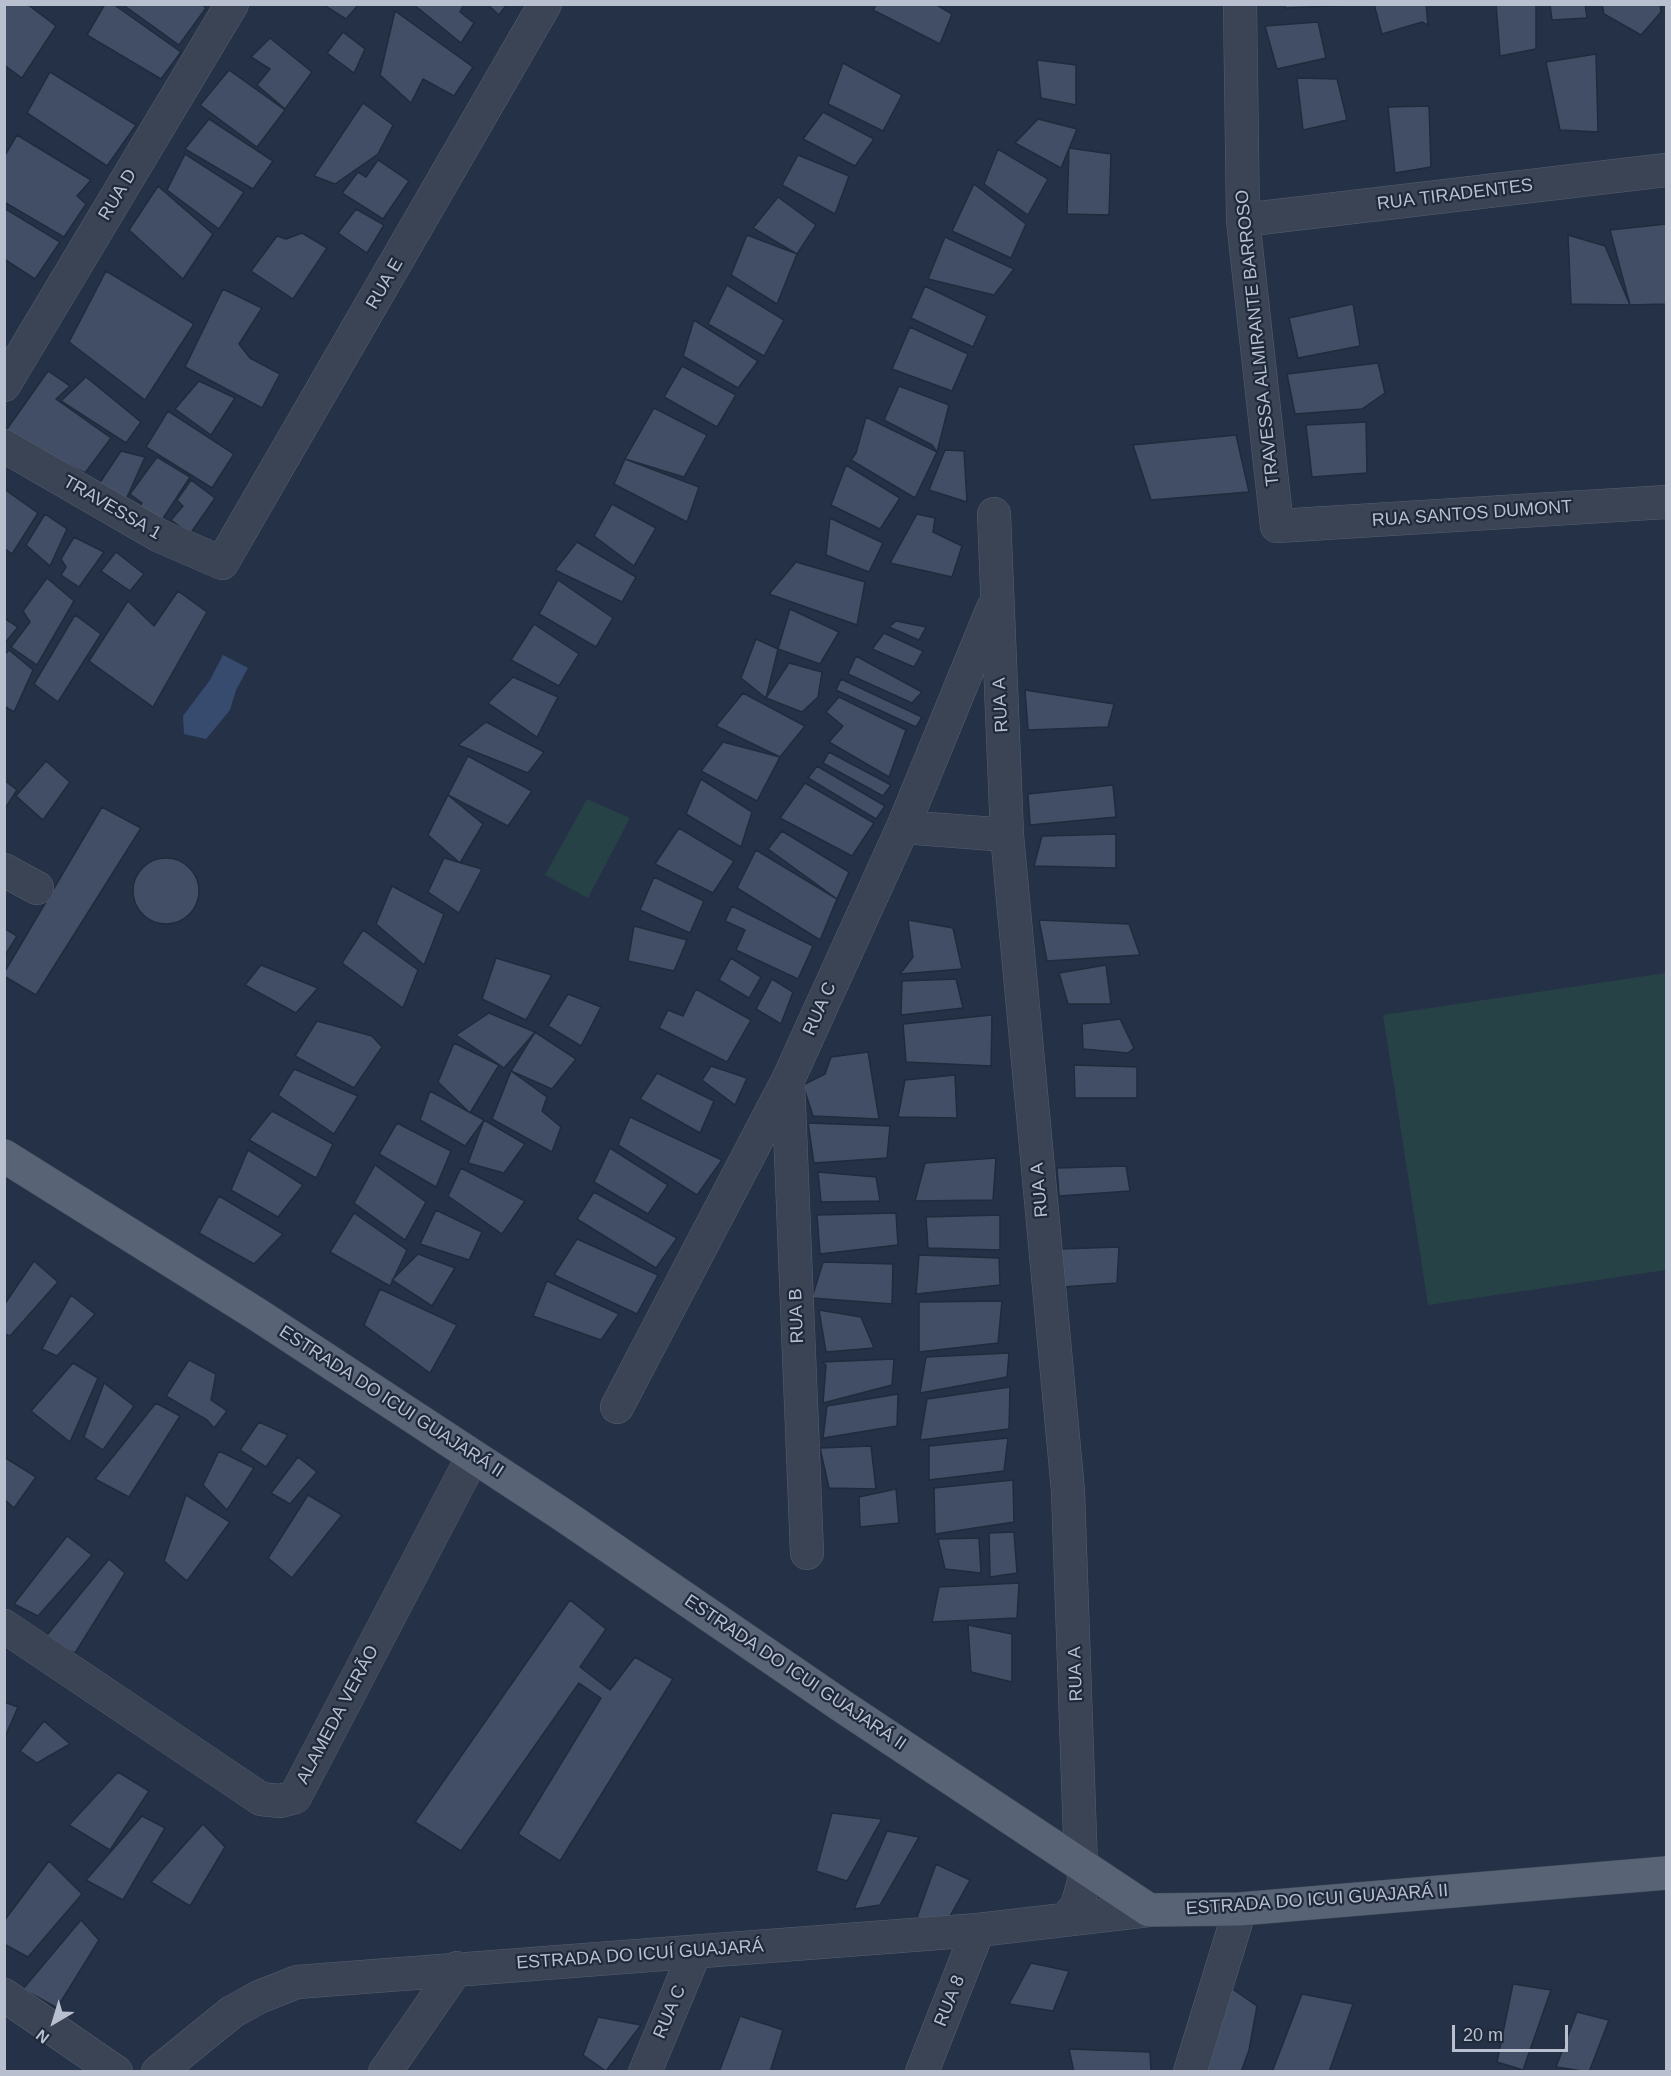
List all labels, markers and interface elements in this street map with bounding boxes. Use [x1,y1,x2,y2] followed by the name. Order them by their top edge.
[94,165,142,225] street label: RUA D
[1376,175,1534,215] street label: RUA TIRADENTES
[1232,189,1284,487] street label: TRAVESSA ALMIRANTE BARROSO
[362,255,408,313] street label: RUA E
[59,471,165,545] street label: TRAVESSA 1
[1371,496,1573,532] street label: RUA SANTOS DUMONT
[989,677,1013,733] street label: RUA A
[799,979,841,1039] street label: RUA C
[1027,1162,1053,1218] street label: RUA A
[785,1288,809,1344] street label: RUA B
[275,1321,507,1483] street label: ESTRADA DO ICUI GUAJARÁ II
[680,1591,910,1755] street label: ESTRADA DO ICUI GUAJARÁ II
[292,1642,384,1788] street label: ALAMEDA VERÃO
[1064,1646,1088,1702] street label: RUA A
[1185,1880,1449,1920] street label: ESTRADA DO ICUI GUAJARÁ II
[516,1936,764,1974] street label: ESTRADA DO ICUÍ GUAJARÁ
[930,1972,970,2030] street label: RUA 8
[649,1982,691,2042] street label: RUA C
[24,1992,84,2052] north arrow
[1455,2013,1570,2051] scale bar
[1463,2025,1503,2045] text: 20 m
[33,2026,52,2047] text: N

